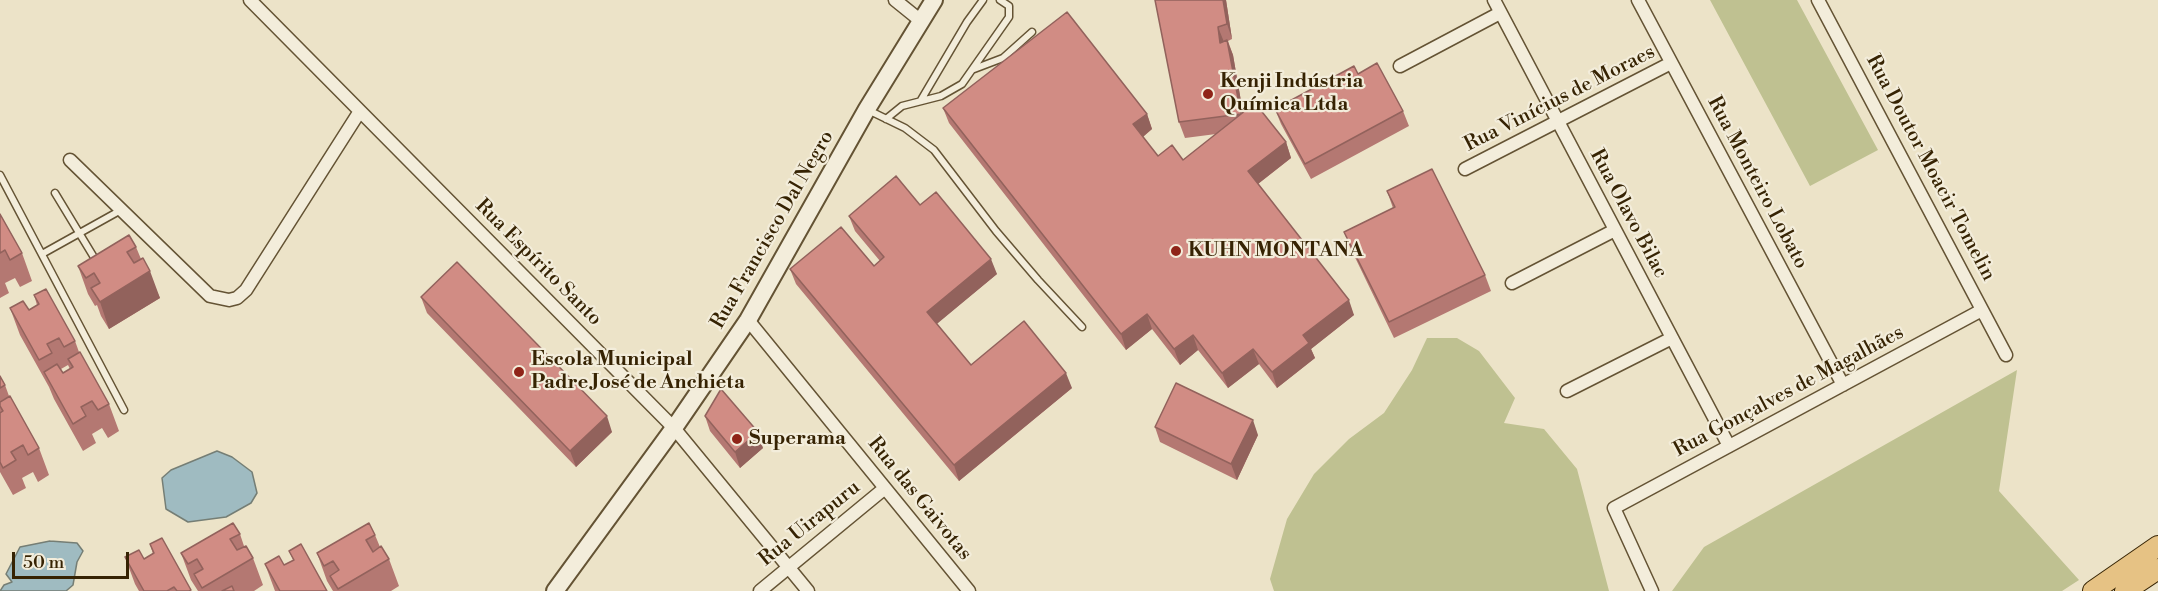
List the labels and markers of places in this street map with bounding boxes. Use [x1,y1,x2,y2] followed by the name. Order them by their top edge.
[1220,70,1363,117] place label: Kenji Indústria Química Ltda
[1201,87,1215,101] marker: Kenji Indústria Química Ltda
[1188,239,1363,263] place label: KUHN MONTANA
[1169,244,1183,258] marker: KUHN MONTANA
[531,348,745,395] place label: Escola Municipal Padre José de Anchieta
[512,365,526,379] marker: Escola Municipal Padre José de Anchieta
[749,427,846,451] place label: Superama
[730,432,744,446] marker: Superama

